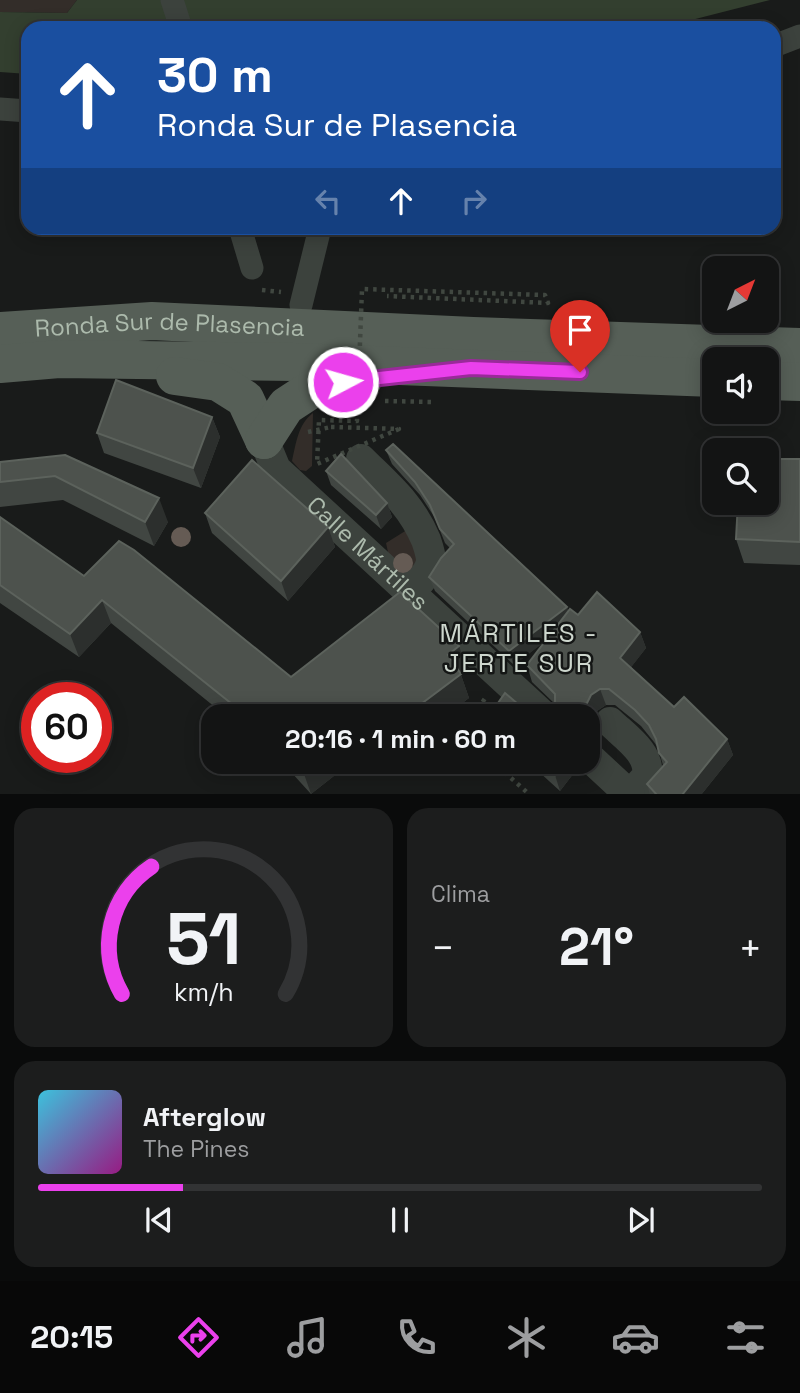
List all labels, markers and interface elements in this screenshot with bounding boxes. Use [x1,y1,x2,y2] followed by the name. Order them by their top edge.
[157,44,273,106] text: 30 m
[42,49,133,140] icon: ahead
[157,105,517,145] text: Ronda Sur de Plasencia
[309,182,347,220] icon: left
[382,182,420,220] icon: ahead
[455,182,493,220] icon: right
[702,256,779,332] north arrow
[702,256,779,515] map controls
[550,300,610,372] pin
[34,305,306,344] street label: Ronda Sur de Plasencia
[561,311,599,349] icon: arrive
[306,345,380,419] position arrow
[702,347,779,424] button: sound
[702,438,779,515] button: search
[301,489,435,617] street label: Calle Mártiles
[439,616,599,680] district label: MÁRTILES - JERTE SUR
[21,682,112,773] speed limit sign: 60
[285,722,516,756] text: 20:16 · 1 min · 60 m
[431,879,490,909] text: Clima
[166,892,241,985] text: 51
[559,914,634,980] text: 21°
[431,924,455,972] text: −
[738,924,762,972] text: +
[174,975,233,1007] text: km/h
[143,1100,266,1134] text: Afterglow
[143,1134,249,1164] text: The Pines
[140,1201,178,1239] icon: previous
[381,1201,419,1239] icon: pause
[622,1201,660,1239] icon: next
[174,1313,223,1362] icon: directions
[283,1313,332,1362] icon: music
[392,1313,441,1362] icon: phone
[502,1313,551,1362] icon: climate
[611,1313,660,1362] icon: car
[721,1313,770,1362] icon: filters
[30,1317,113,1357] text: 20:15

